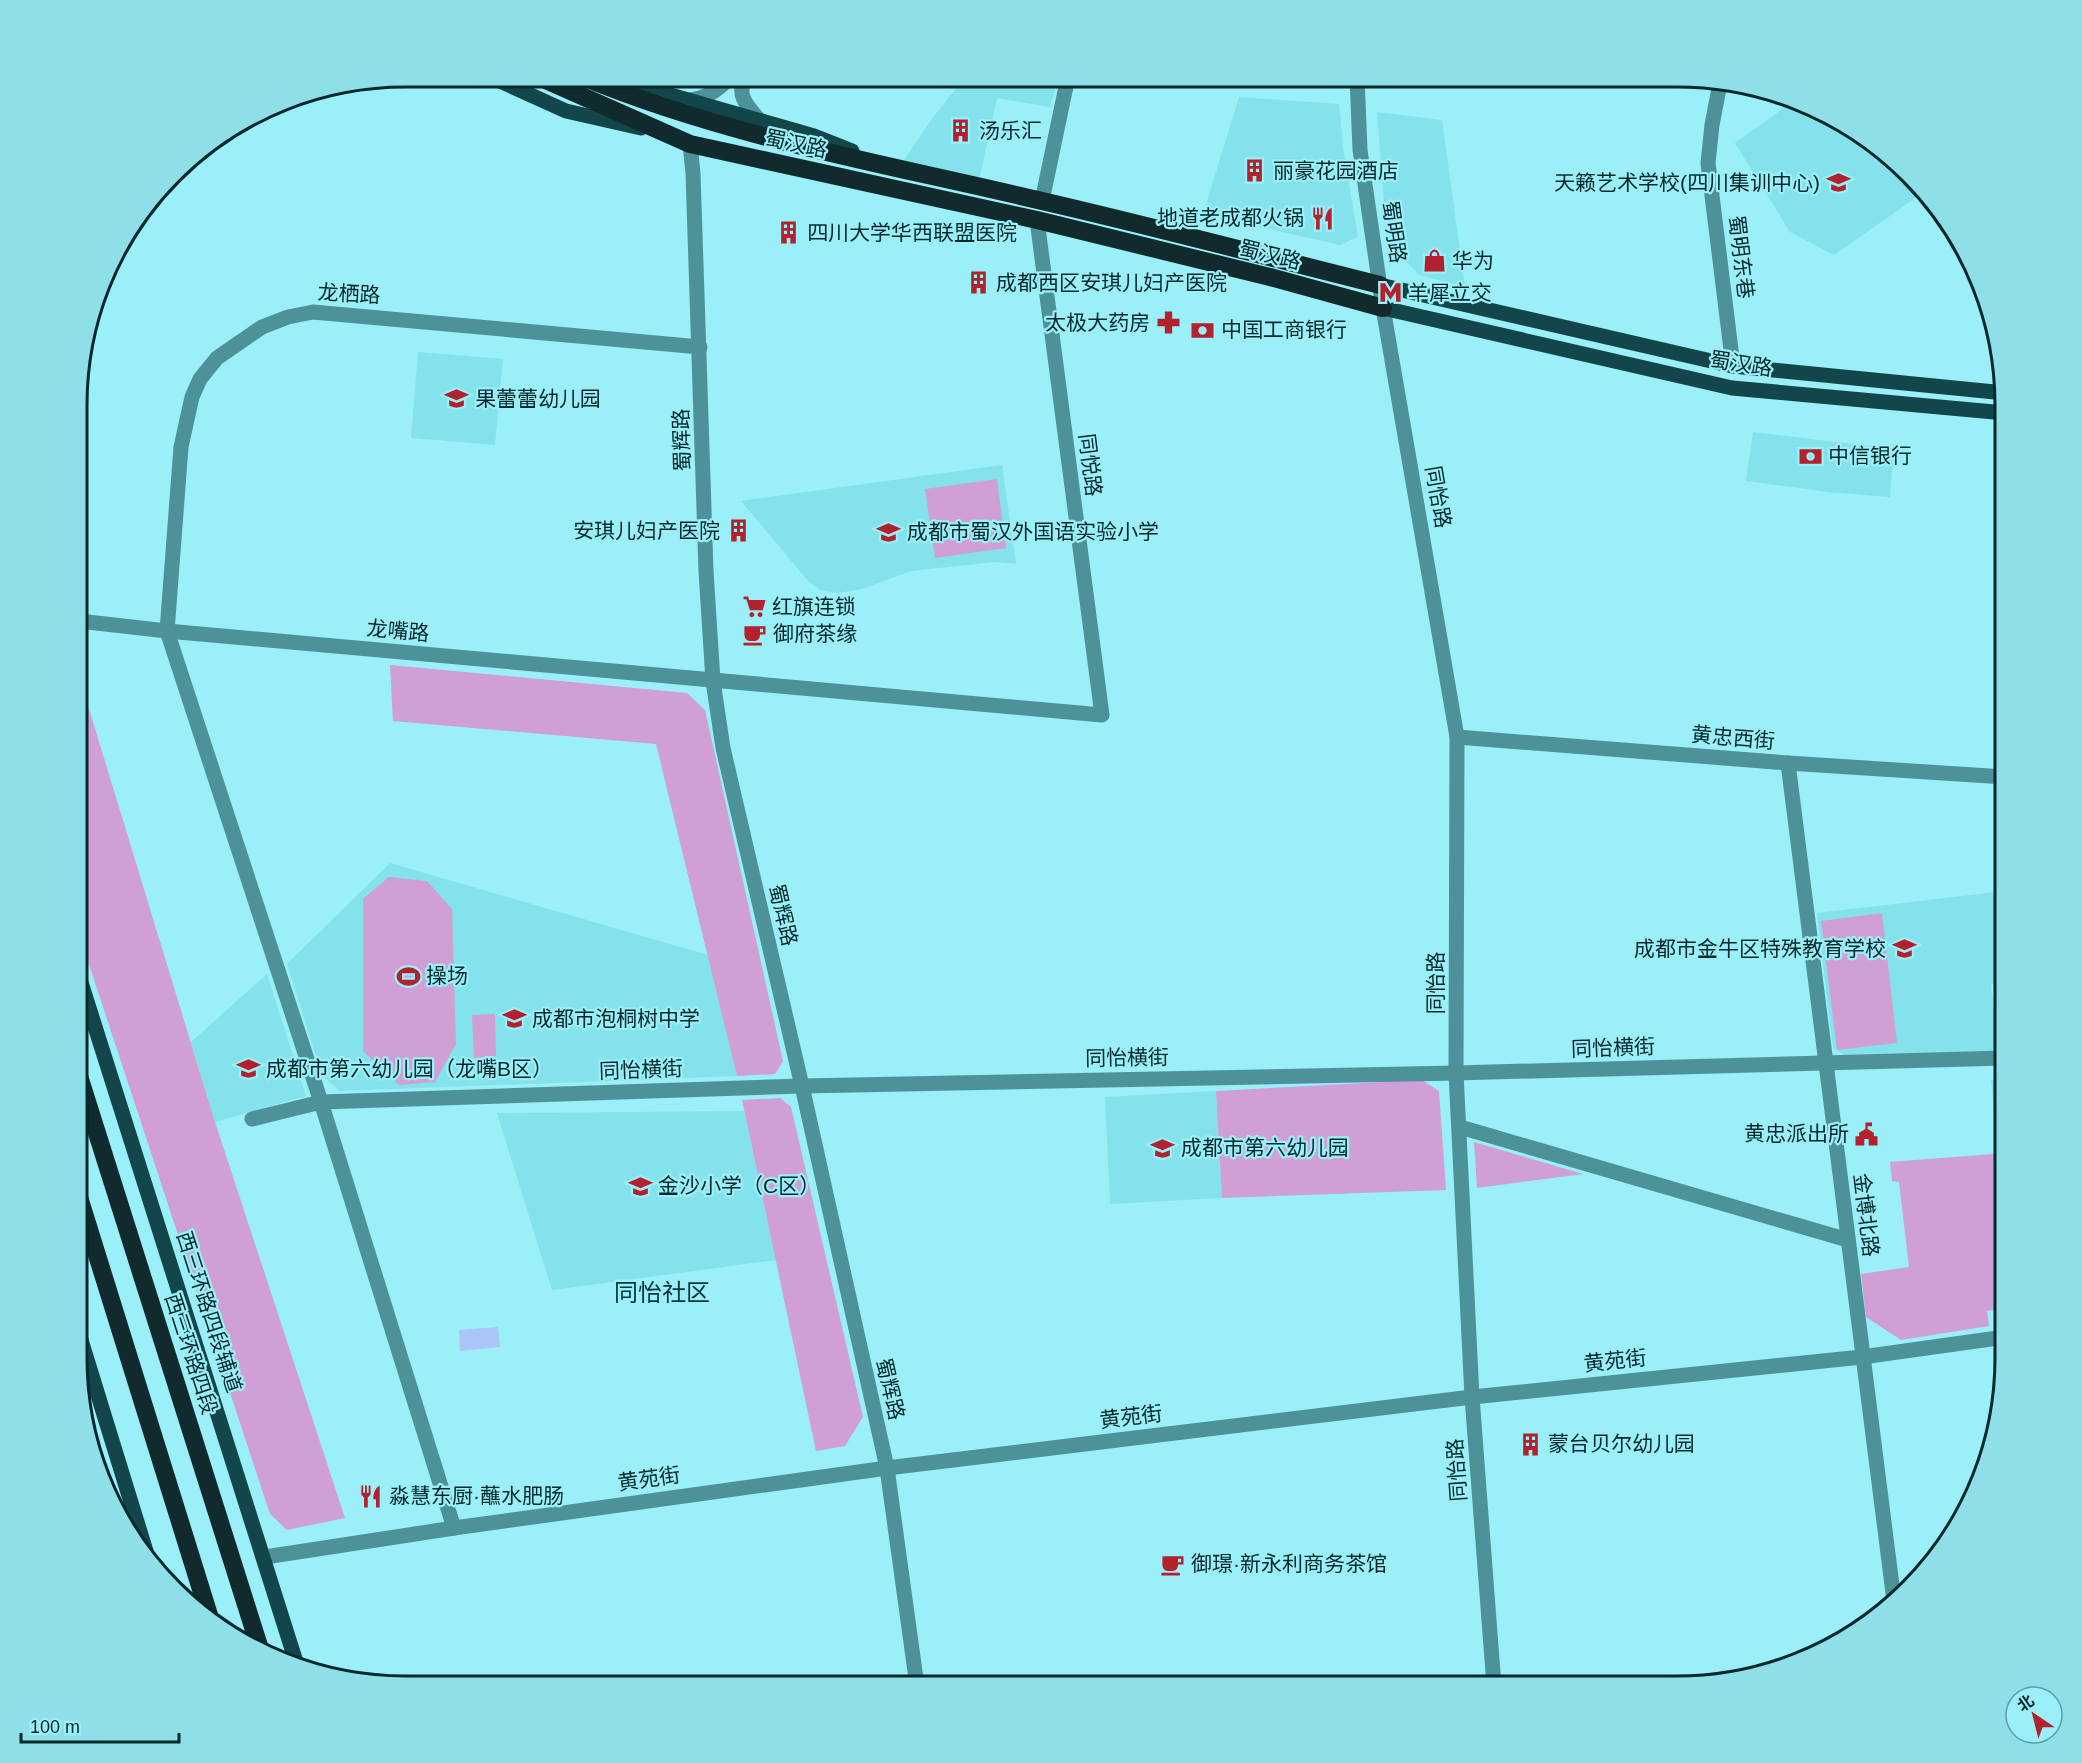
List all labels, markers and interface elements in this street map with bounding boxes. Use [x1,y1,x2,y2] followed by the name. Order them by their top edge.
[948,118,974,144] building icon: 汤乐汇
[979,119,1042,142] place label: 汤乐汇
[763,126,829,161] street label: 蜀汉路
[1242,158,1268,184] building icon: 丽豪花园酒店
[1273,159,1399,182] place label: 丽豪花园酒店
[1825,170,1851,196] school or university icon: 天籁艺术学校(四川集训中心)
[1554,171,1820,194] place label: 天籁艺术学校(四川集训中心)
[1379,199,1410,265] street label: 蜀明路
[1309,205,1335,231] restaurant icon: 地道老成都火锅
[1157,206,1304,229] place label: 地道老成都火锅
[1725,214,1758,300] street label: 蜀明东巷
[776,220,802,246] building icon: 四川大学华西联盟医院
[807,221,1017,244] place label: 四川大学华西联盟医院
[1237,236,1303,273] street label: 蜀汉路
[1421,248,1447,274] shop icon: 华为
[1452,249,1494,272] place label: 华为
[965,270,991,296] building icon: 成都西区安琪儿妇产医院
[996,271,1227,294] place label: 成都西区安琪儿妇产医院
[317,280,381,307] street label: 龙栖路
[1377,280,1403,306] metro station icon: 羊犀立交
[1408,281,1492,304] place label: 羊犀立交
[1155,310,1181,336] pharmacy icon: 太极大药房
[1045,311,1150,334] place label: 太极大药房
[1190,317,1216,343] bank icon: 中国工商银行
[1221,318,1347,341] place label: 中国工商银行
[1708,347,1774,380] street label: 蜀汉路
[444,386,470,412] school or university icon: 果蕾蕾幼儿园
[475,387,601,410] place label: 果蕾蕾幼儿园
[669,408,694,472] street label: 蜀辉路
[1075,432,1106,498] street label: 同悦路
[1797,443,1823,469] bank icon: 中信银行
[1828,444,1912,467] place label: 中信银行
[1422,464,1455,530] street label: 同怡路
[725,518,751,544] building icon: 安琪儿妇产医院
[573,519,720,542] place label: 安琪儿妇产医院
[876,519,902,545] school or university icon: 成都市蜀汉外国语实验小学
[907,520,1159,543] place label: 成都市蜀汉外国语实验小学
[741,594,767,620] supermarket icon: 红旗连锁
[772,595,856,618] place label: 红旗连锁
[366,616,430,645] street label: 龙嘴路
[742,621,768,647] cafe icon: 御府茶缘
[773,622,857,645] place label: 御府茶缘
[1690,722,1776,753] street label: 黄忠西街
[765,882,802,948] street label: 蜀辉路
[1891,936,1917,962] school or university icon: 成都市金牛区特殊教育学校
[1634,937,1886,960] place label: 成都市金牛区特殊教育学校
[1424,952,1447,1015] street label: 同怡路
[395,963,421,989] sports icon: 操场
[426,964,468,987] place label: 操场
[501,1006,527,1032] school or university icon: 成都市泡桐树中学
[532,1007,700,1030] place label: 成都市泡桐树中学
[1571,1035,1655,1060] street label: 同怡横街
[1085,1045,1169,1070] street label: 同怡横街
[235,1056,261,1082] school or university icon: 成都市第六幼儿园（龙嘴B区）
[266,1057,553,1080] place label: 成都市第六幼儿园（龙嘴B区）
[599,1057,683,1082] street label: 同怡横街
[1854,1121,1880,1147] public building icon: 黄忠派出所
[1744,1122,1849,1145] place label: 黄忠派出所
[1150,1135,1176,1161] school or university icon: 成都市第六幼儿园
[1181,1136,1349,1159] place label: 成都市第六幼儿园
[1850,1172,1883,1258] street label: 金博北路
[627,1173,653,1199] school or university icon: 金沙小学（C区）
[658,1174,820,1197] place label: 金沙小学（C区）
[171,1228,247,1396] street label: 西三环路四段辅道
[614,1279,710,1306] district label: 同怡社区
[160,1290,222,1418] street label: 西三环路四段
[1582,1346,1647,1375] street label: 黄苑街
[872,1356,909,1422] street label: 蜀辉路
[1098,1401,1164,1432] street label: 黄苑街
[1517,1431,1543,1457] building icon: 蒙台贝尔幼儿园
[1548,1432,1695,1455] place label: 蒙台贝尔幼儿园
[1443,1438,1470,1502] street label: 同怡路
[616,1463,682,1494] street label: 黄苑街
[358,1483,384,1509] restaurant icon: 淼慧东厨·蘸水肥肠
[389,1484,564,1507] place label: 淼慧东厨·蘸水肥肠
[1160,1551,1186,1577] cafe icon: 御璟·新永利商务茶馆
[1191,1552,1387,1575] place label: 御璟·新永利商务茶馆
[2004,1685,2064,1745] north arrow
[2014,1692,2037,1715] text: 北
[21,1706,178,1744] scale bar
[30,1717,80,1737] text: 100 m

